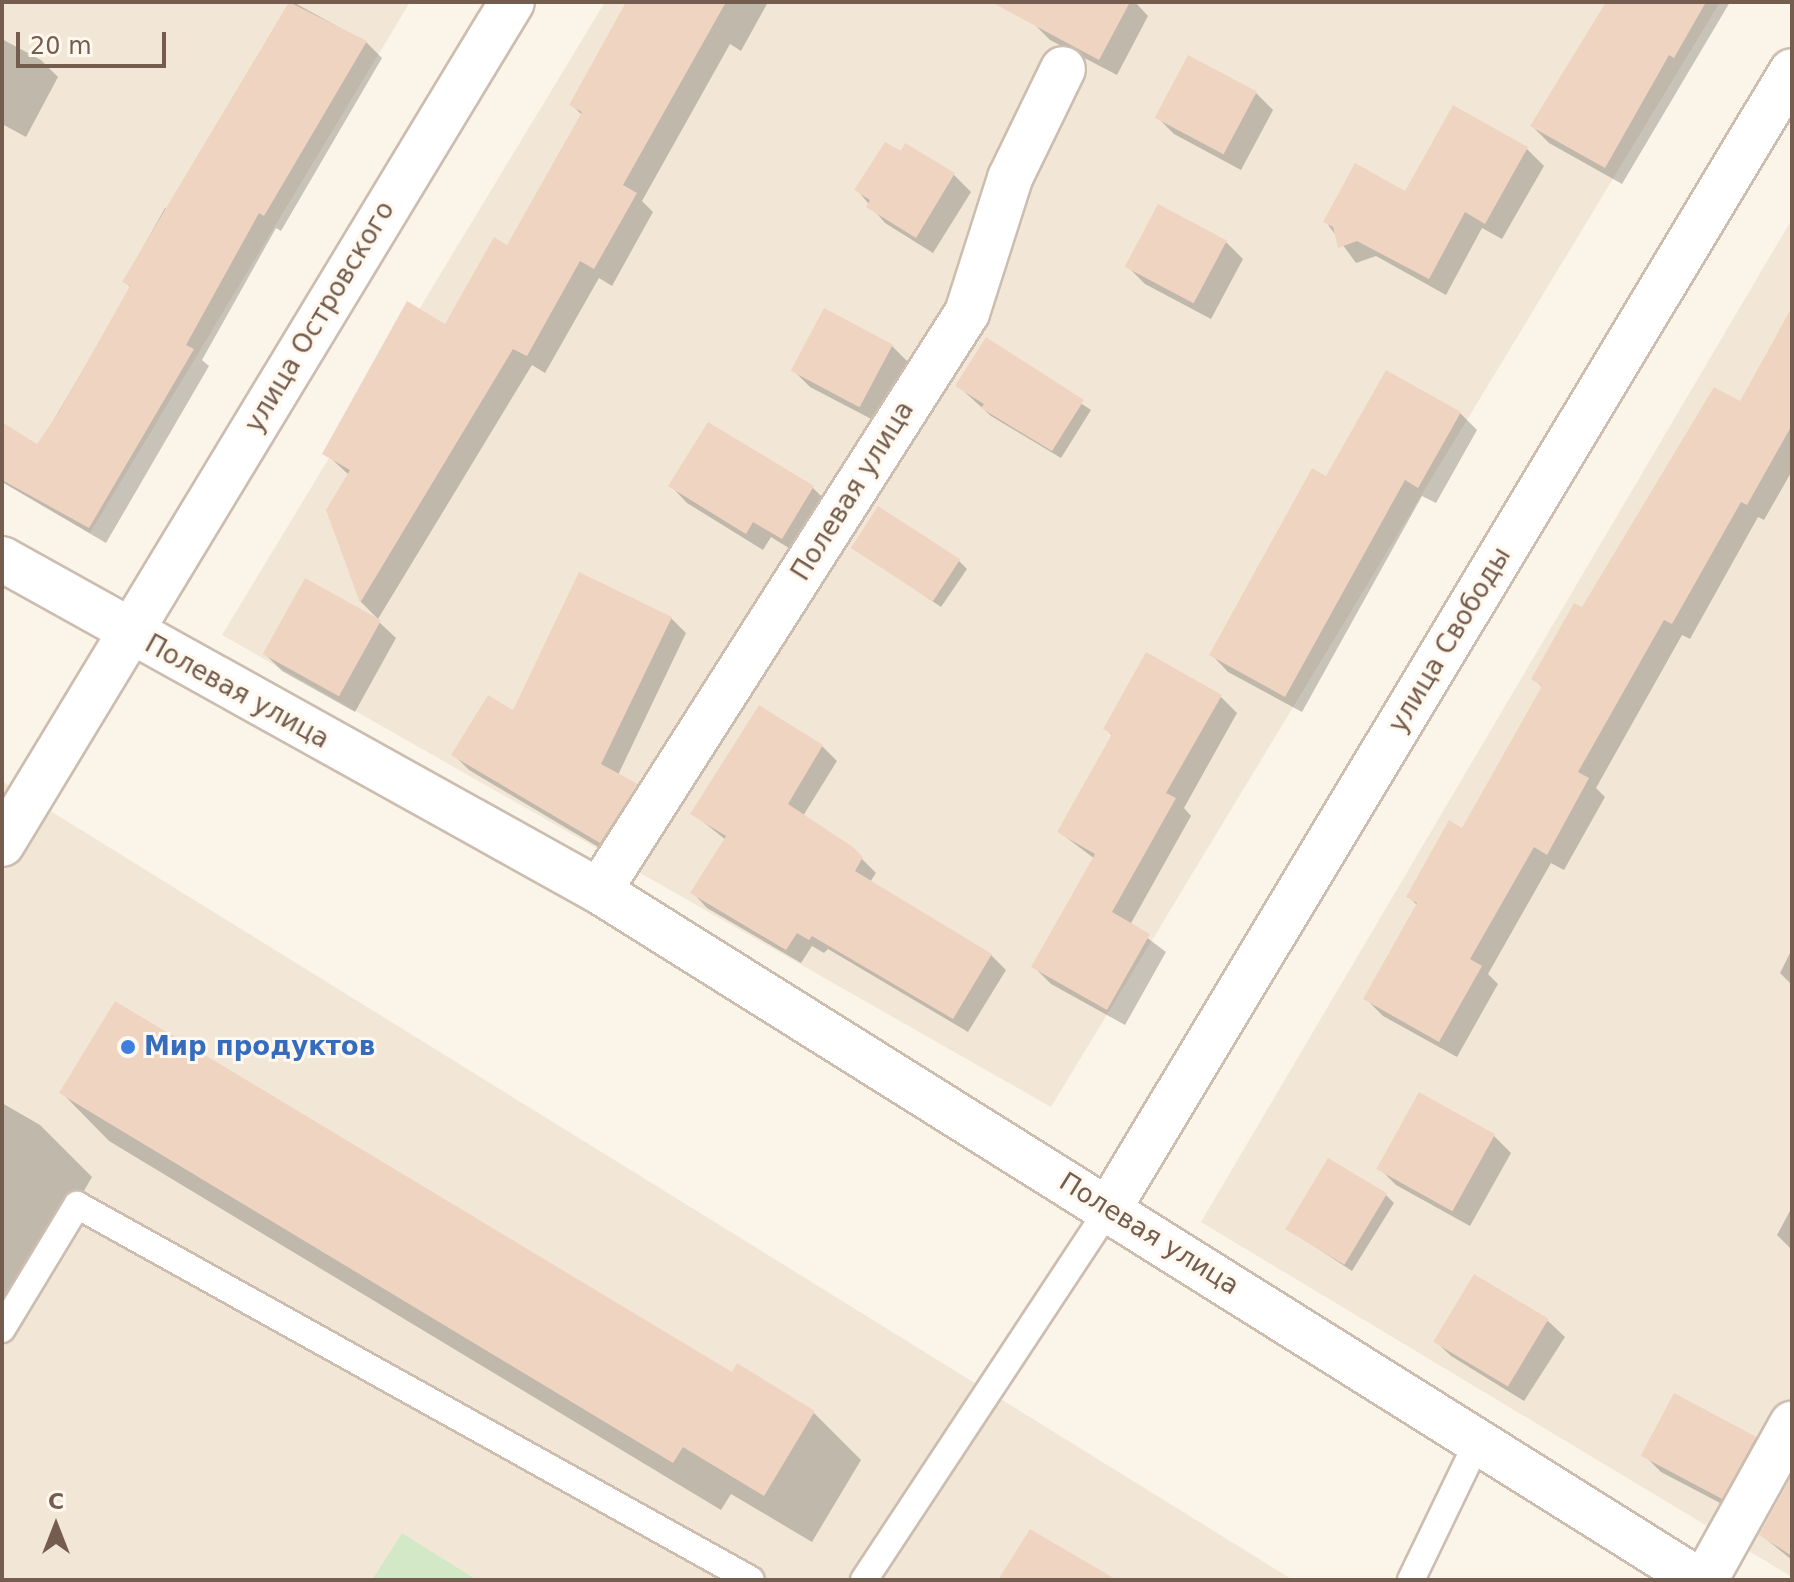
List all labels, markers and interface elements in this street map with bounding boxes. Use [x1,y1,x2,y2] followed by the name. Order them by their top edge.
[20,16,170,66] scale bar
[30,32,92,60] text: 20 m
[239,196,401,438] street label: улица Островского
[785,395,921,587] street label: Полевая улица
[1382,542,1518,738] street label: улица Свободы
[139,628,335,756] street label: Полевая улица
[144,1031,375,1063] place label: Мир продуктов
[119,1038,137,1056] marker: Мир продуктов
[1053,1166,1245,1302] street label: Полевая улица
[16,1486,96,1566] north arrow
[48,1489,64,1514] text: С

